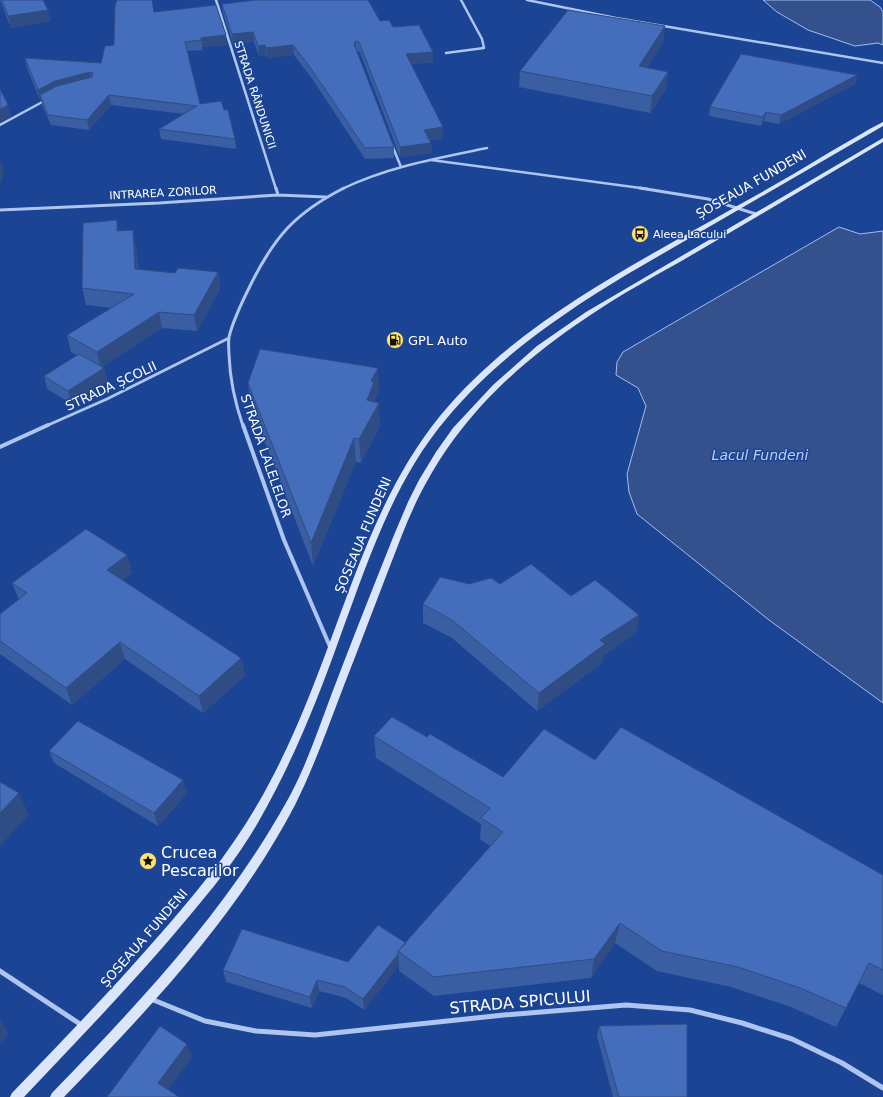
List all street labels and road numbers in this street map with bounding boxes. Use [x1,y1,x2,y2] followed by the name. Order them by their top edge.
[231,39,279,151] street label: STRADA RÂNDUNICII
[693,146,809,222] street label: ȘOSEAUA FUNDENI
[109,184,217,202] street label: INTRAREA ZORILOR
[63,358,159,414] street label: STRADA ȘCOLII
[238,392,294,520] street label: STRADA LALELELOR
[332,475,394,595] street label: ȘOSEAUA FUNDENI
[97,886,191,990] street label: ȘOSEAUA FUNDENI
[449,986,591,1018] street label: STRADA SPICULUI

